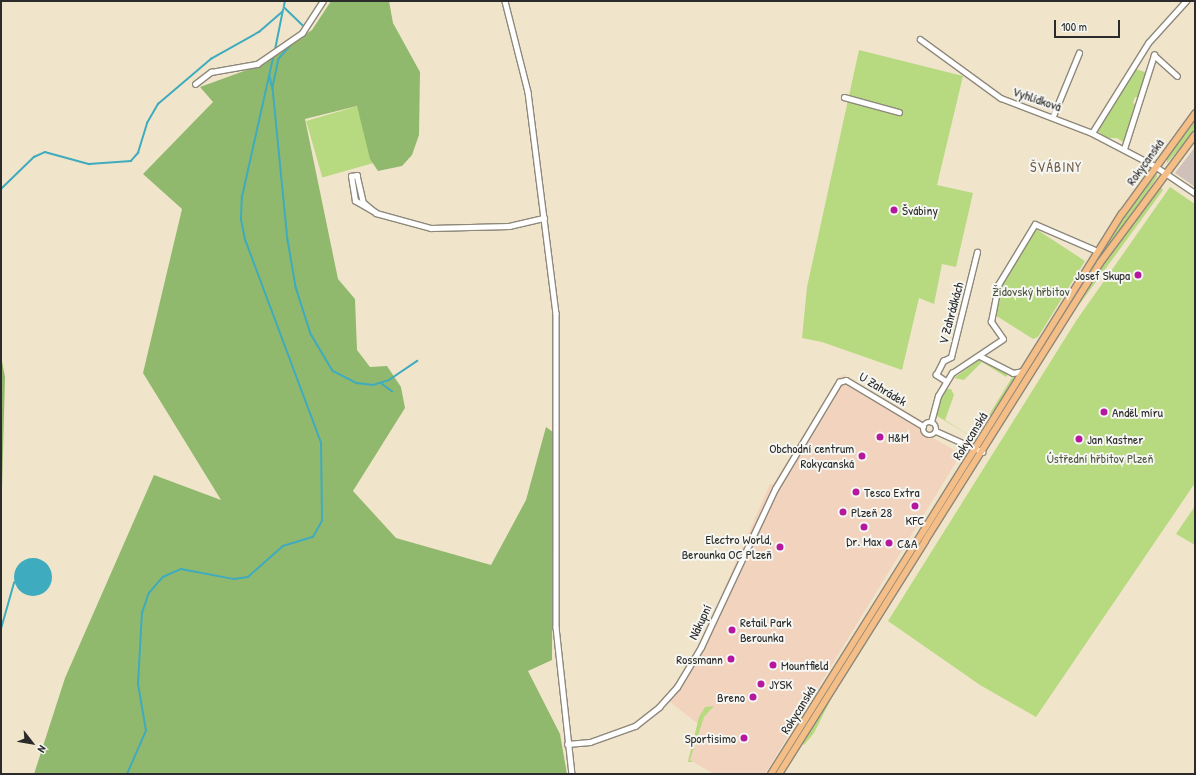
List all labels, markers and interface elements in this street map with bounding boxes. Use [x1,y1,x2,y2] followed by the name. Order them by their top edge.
[1056,12,1122,38] scale bar
[1061,18,1087,35] text: 100 m
[1011,83,1063,115] street label: Vyhlídková
[1123,136,1167,188] street label: Rokycanská
[1030,159,1082,175] district label: ŠVÁBINY
[902,202,938,218] place label: Švábiny
[889,205,899,215] marker: Švábiny
[1075,267,1130,283] place label: Josef Skupa
[1133,270,1143,280] marker: Josef Skupa
[935,280,967,346] street label: V Zahrádkách
[992,283,1070,299] park label: Židovský hřbitov
[856,369,910,409] street label: U Zahrádek
[1112,404,1163,420] place label: Anděl míru
[1099,407,1109,417] marker: Anděl míru
[949,409,991,463] street label: Rokycanská
[888,429,909,445] place label: H&M
[1087,431,1143,447] place label: Jan Kastner
[875,432,885,442] marker: H&M
[1074,434,1084,444] marker: Jan Kastner
[769,441,854,472] place label: Obchodní centrum Rokycanská
[1047,450,1153,466] park label: Ústřední hřbitov Plzeň
[857,451,867,461] marker: Obchodní centrum Rokycanská
[864,484,920,500] place label: Tesco Extra
[851,487,861,497] marker: Tesco Extra
[910,501,920,511] marker: KFC
[851,504,892,520] place label: Plzeň 28
[838,507,848,517] marker: Plzeň 28
[906,512,924,528] place label: KFC
[859,522,869,532] marker: Dr. Max
[682,532,772,563] place label: Electro World, Berounka OC Plzeň
[846,533,882,549] place label: Dr. Max
[897,535,917,551] place label: C&A
[884,538,894,548] marker: C&A
[775,542,785,552] marker: Electro World, Berounka OC Plzeň
[685,602,715,642] street label: Nákupní
[740,615,792,646] place label: Retail Park Berounka
[727,625,737,635] marker: Retail Park Berounka
[676,651,723,667] place label: Rossmann
[726,654,736,664] marker: Rossmann
[781,657,828,673] place label: Mountfield
[768,660,778,670] marker: Mountfield
[769,676,792,692] place label: JYSK
[756,679,766,689] marker: JYSK
[777,683,819,737] street label: Rokycanská
[717,689,745,705] place label: Breno
[748,692,758,702] marker: Breno
[12,723,52,763] north arrow
[685,730,736,746] place label: Sportisimo
[739,733,749,743] marker: Sportisimo
[35,743,50,755] text: N

